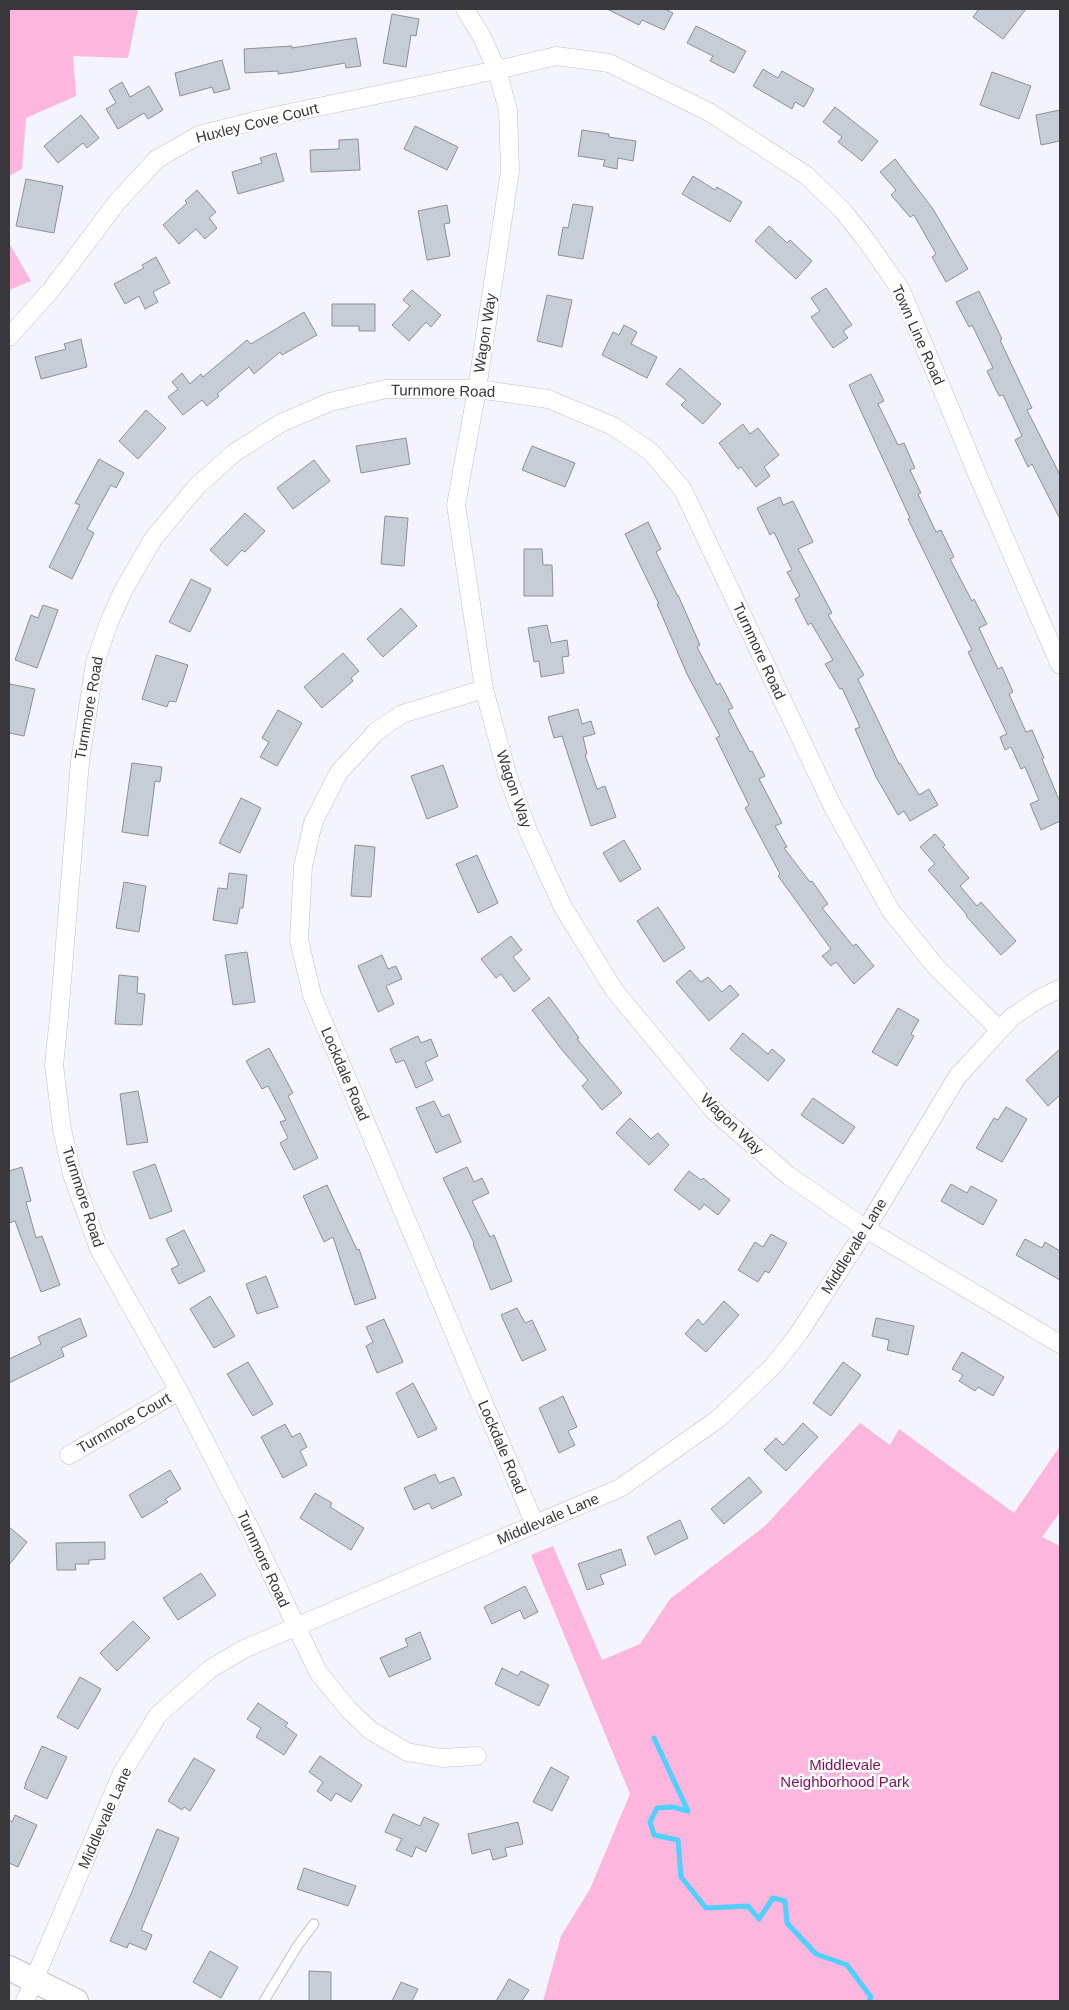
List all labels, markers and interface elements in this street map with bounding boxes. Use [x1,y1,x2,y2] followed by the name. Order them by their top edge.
[194,99,321,146] street label: Huxley Cove Court
[889,282,948,387] street label: Town Line Road
[470,291,499,374] street label: Wagon Way
[391,381,495,400] street label: Turnmore Road
[730,600,789,702] street label: Turnmore Road
[71,655,106,761] street label: Turnmore Road
[493,748,536,830] street label: Wagon Way
[318,1024,373,1123] street label: Lockdale Road
[697,1090,768,1158] street label: Wagon Way
[59,1145,108,1249] street label: Turnmore Road
[817,1195,890,1297] street label: Middlevale Lane
[74,1388,174,1456] street label: Turnmore Court
[475,1397,530,1496] street label: Lockdale Road
[494,1489,601,1548] street label: Middlevale Lane
[234,1508,293,1610] street label: Turnmore Road
[780,1756,910,1790] park label: Middlevale Neighborhood Park
[75,1764,135,1871] street label: Middlevale Lane

